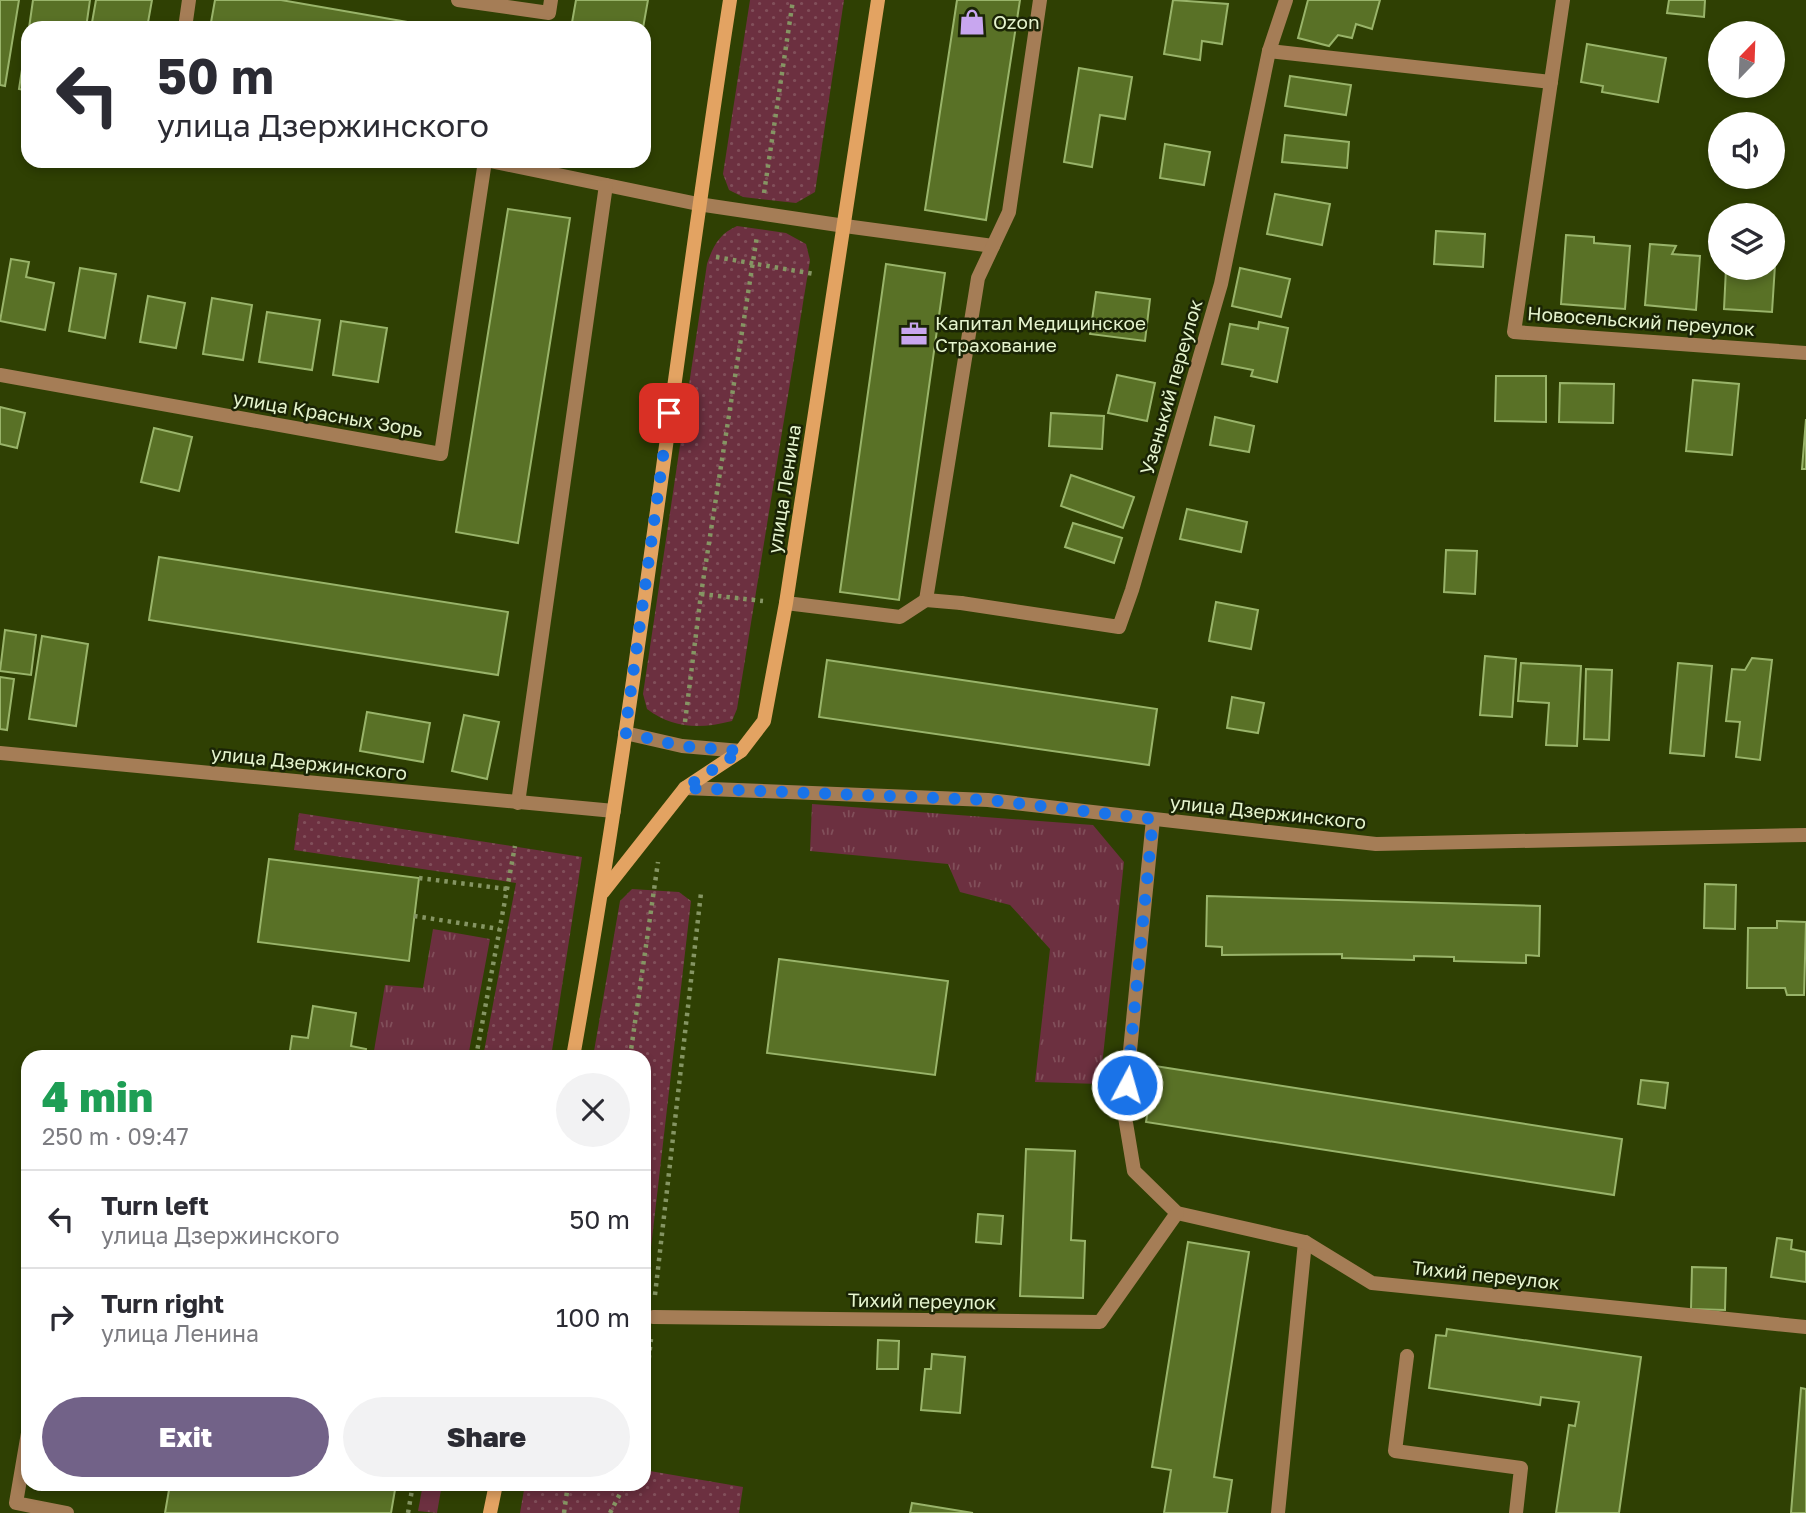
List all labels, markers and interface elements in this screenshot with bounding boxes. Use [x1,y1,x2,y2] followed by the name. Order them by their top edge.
[957,7,987,37] shop icon: Ozon
[993,10,1040,33] place label: Ozon
[1708,21,1785,98] north arrow
[1708,21,1785,280] map controls
[157,46,274,105] text: 50 m
[42,49,133,140] icon: left
[157,106,489,144] text: улица Дзержинского
[1708,112,1785,189] button: sound
[1708,203,1785,280] button: layers
[1134,296,1207,477] street label: Узенький переулок
[1526,301,1756,340] street label: Новосельский переулок
[935,311,1146,356] place label: Капитал Медицинское Страхование
[899,319,929,349] office icon: Капитал Медицинское Страхование
[639,383,699,443] pin
[231,385,425,442] street label: улица Красных Зорь
[650,394,688,432] icon: arrive
[762,423,805,555] street label: улица Ленина
[210,741,408,784] street label: улица Дзержинского
[1169,790,1367,833] street label: улица Дзержинского
[1090,1048,1164,1122] position arrow
[42,1071,153,1121] text: 4 min
[556,1073,630,1147] button: close
[42,1122,189,1150] text: 250 m · 09:47
[101,1190,209,1221] text: Turn left
[42,1200,80,1238] icon: left
[569,1204,630,1235] text: 50 m
[101,1221,340,1249] text: улица Дзержинского
[1411,1255,1561,1294] street label: Тихий переулок
[101,1288,224,1319] text: Turn right
[848,1288,997,1313] street label: Тихий переулок
[42,1298,80,1336] icon: right
[556,1302,630,1333] text: 100 m
[101,1319,259,1347] text: улица Ленина
[42,1397,329,1477] button: Exit
[343,1397,630,1477] button: Share

